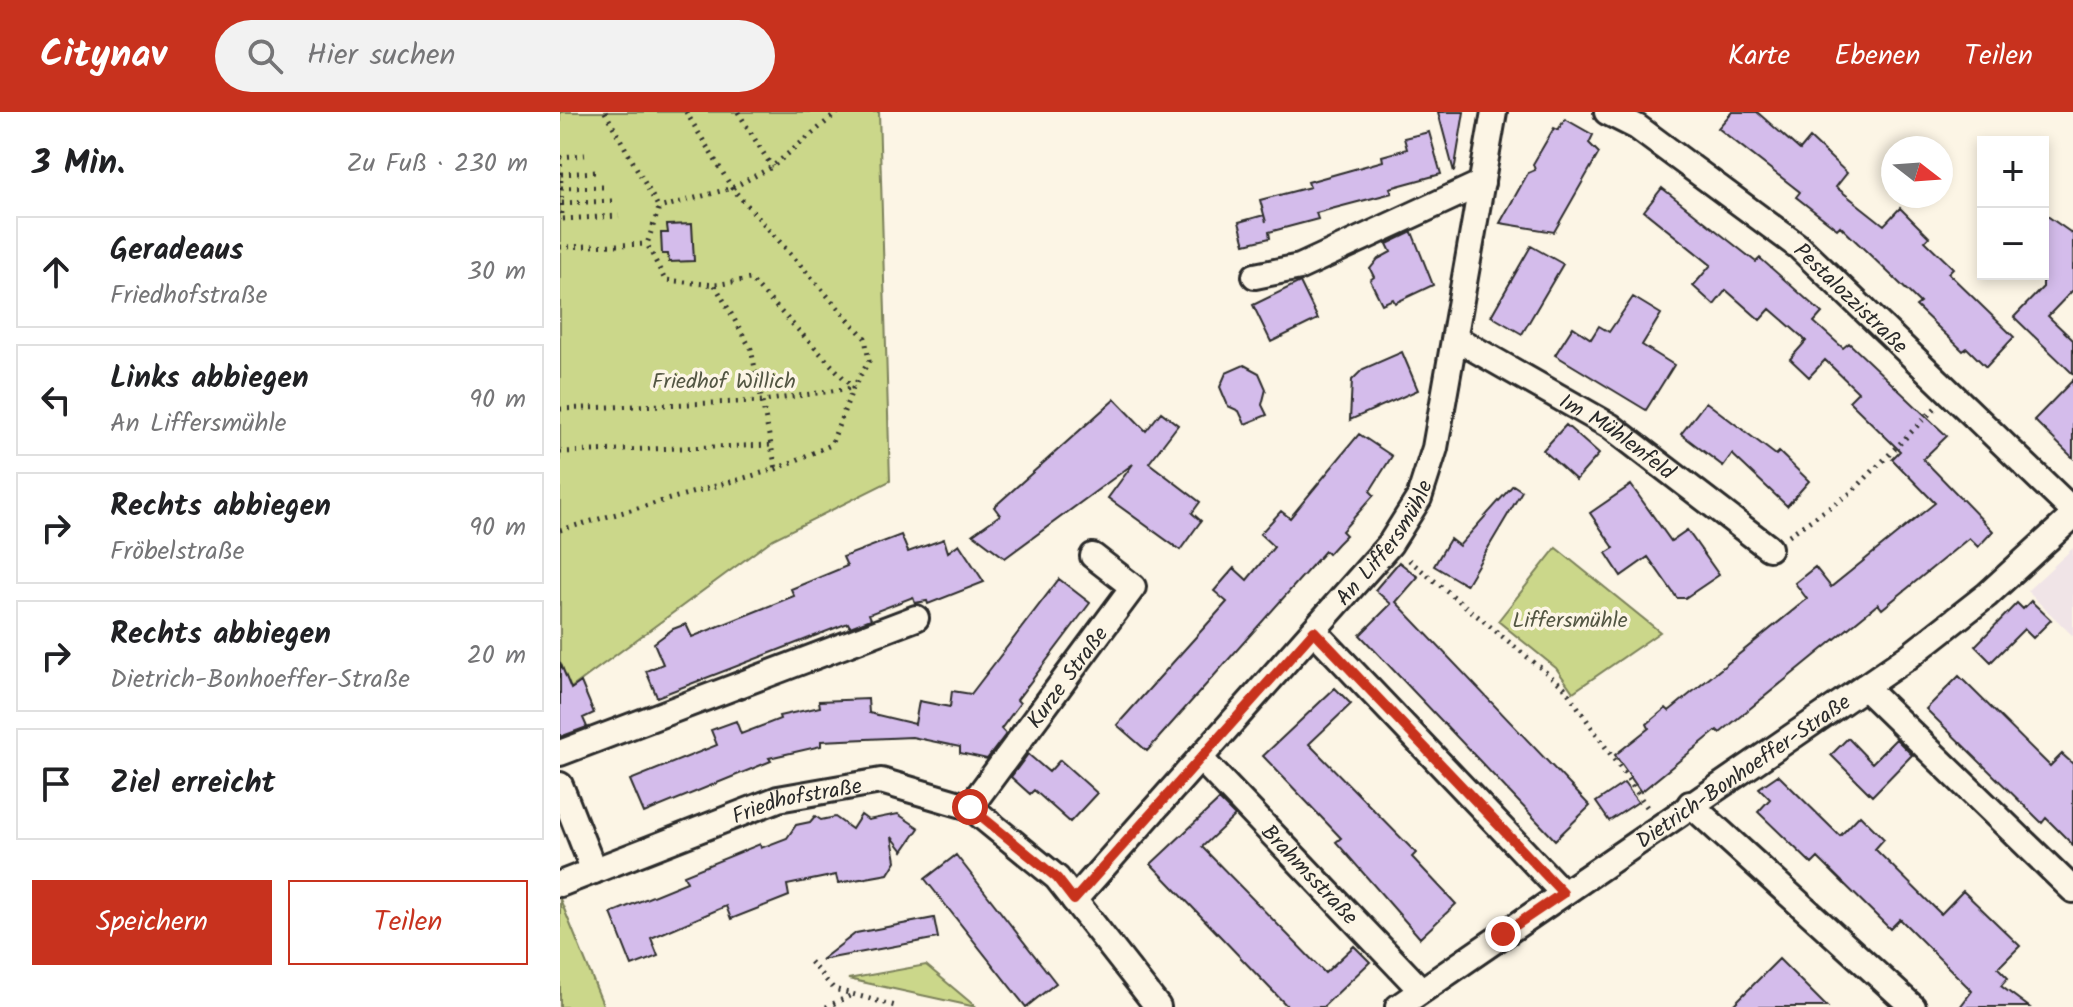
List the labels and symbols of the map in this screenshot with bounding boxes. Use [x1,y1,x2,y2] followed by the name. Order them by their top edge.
[1881,136,1953,208] north arrow
[1784,235,1915,363] street label: Pestalozzistraße
[652,365,796,400] park label: Friedhof Willich
[1552,386,1683,491] street label: Im Mühlenfeld
[1328,476,1444,615] street label: An Liffersmühle
[1512,604,1628,639] park label: Liffersmühle
[1019,620,1118,737] street label: Kurze Straße
[1629,686,1859,859] street label: Dietrich-Bonhoeffer-Straße
[727,770,865,835] street label: Friedhofstraße
[952,789,988,825] route start
[1252,817,1366,934] street label: Brahmsstraße
[1485,916,1521,952] route end

